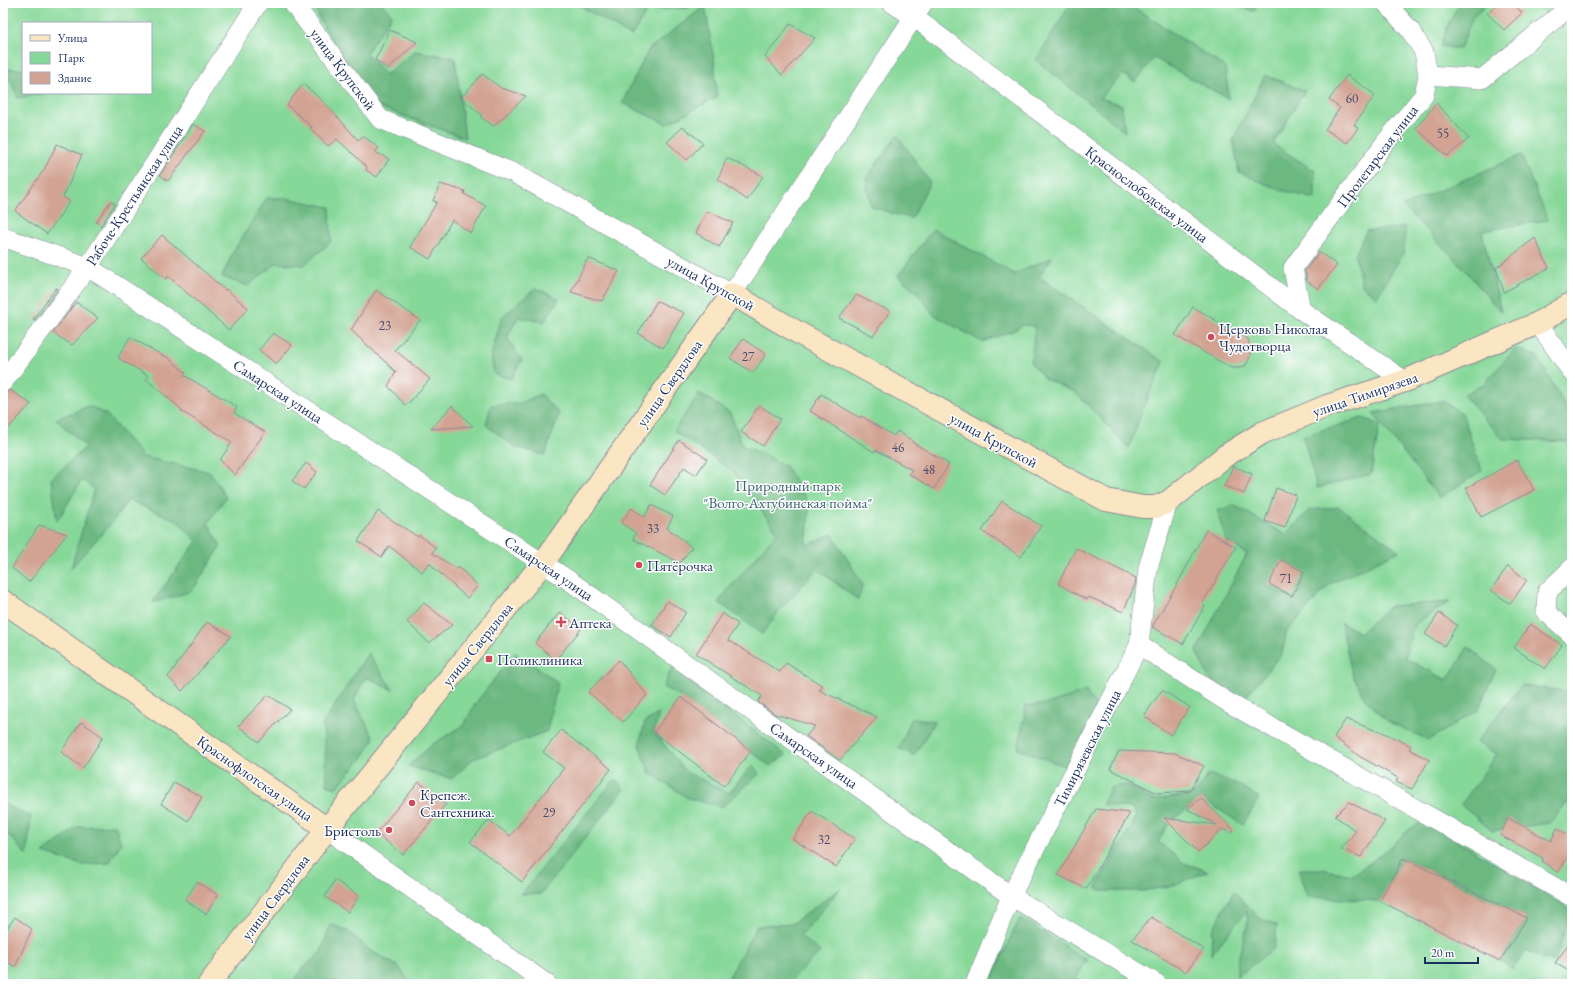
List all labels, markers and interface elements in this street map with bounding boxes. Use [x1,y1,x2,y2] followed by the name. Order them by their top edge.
[22,22,152,94] legend
[306,24,380,114] street label: улица Крупской
[57,30,88,46] text: Улица
[58,50,85,66] text: Парк
[58,70,92,86] text: Здание
[1346,90,1358,107] house number: 60
[1332,101,1422,211] street label: Пролетарская улица
[81,121,187,269] street label: Рабоче-Крестьянская улица
[1437,125,1449,142] house number: 55
[1082,141,1212,247] street label: Краснослободская улица
[664,251,758,315] street label: улица Крупской
[379,317,391,334] house number: 23
[1219,319,1328,355] place label: Церковь Николая Чудотворца
[1206,332,1216,342] marker: Церковь Николая Чудотворца
[632,336,706,430] street label: улица Свердлова
[742,348,755,365] house number: 27
[229,355,327,427] street label: Самарская улица
[1310,367,1420,421] street label: улица Тимирязева
[947,408,1041,472] street label: улица Крупской
[892,439,904,456] house number: 46
[923,461,935,478] house number: 48
[704,476,873,512] park label: Природный парк "Волго-Ахтубинская пойма"
[647,520,659,537] house number: 33
[501,531,597,605] street label: Самарская улица
[647,556,713,575] place label: Пятёрочка
[634,560,644,570] marker: Пятёрочка
[1280,570,1292,587] house number: 71
[437,598,517,690] street label: улица Свердлова
[568,613,612,632] place label: Аптека
[556,617,566,627] marker: Аптека
[497,650,583,669] place label: Поликлиника
[484,654,494,664] marker: Поликлиника
[1049,686,1125,810] street label: Тимирязевская улица
[766,718,862,792] street label: Самарская улица
[193,731,317,825] street label: Краснофлотская улица
[420,785,495,821] place label: Крепеж. Сантехника.
[407,798,417,808] marker: Крепеж. Сантехника.
[543,804,556,821] house number: 29
[324,821,381,840] place label: Бристоль
[384,825,394,835] marker: Бристоль
[818,831,831,848] house number: 32
[237,850,313,943] street label: улица Свердлова
[1425,939,1478,965] scale bar
[1431,945,1455,961] text: 20 m

